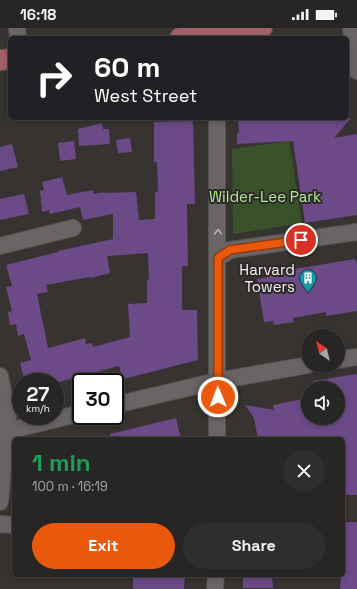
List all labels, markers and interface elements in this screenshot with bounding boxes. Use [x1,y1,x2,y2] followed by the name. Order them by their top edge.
[20,5,56,24] text: 16:18
[94,49,160,85] text: 60 m
[28,52,80,104] icon: right
[94,84,197,107] text: West Street
[209,187,321,206] park label: Wilder-Lee Park
[284,223,318,257] pin
[214,229,222,235] one-way arrow
[290,229,312,251] icon: arrive
[239,260,295,296] place label: Harvard Towers
[298,268,318,293] building icon: Harvard Towers
[301,329,345,373] north arrow
[301,329,345,425] map controls
[72,373,124,425] speed limit sign: 30
[197,376,239,418] position arrow
[27,381,49,407] text: 27
[301,381,345,425] button: sound
[26,402,50,415] text: km/h
[32,447,91,478] text: 1 min
[283,450,325,492] button: close
[32,478,108,495] text: 100 m · 16:19
[32,523,175,569] button: Exit
[183,523,325,569] button: Share

